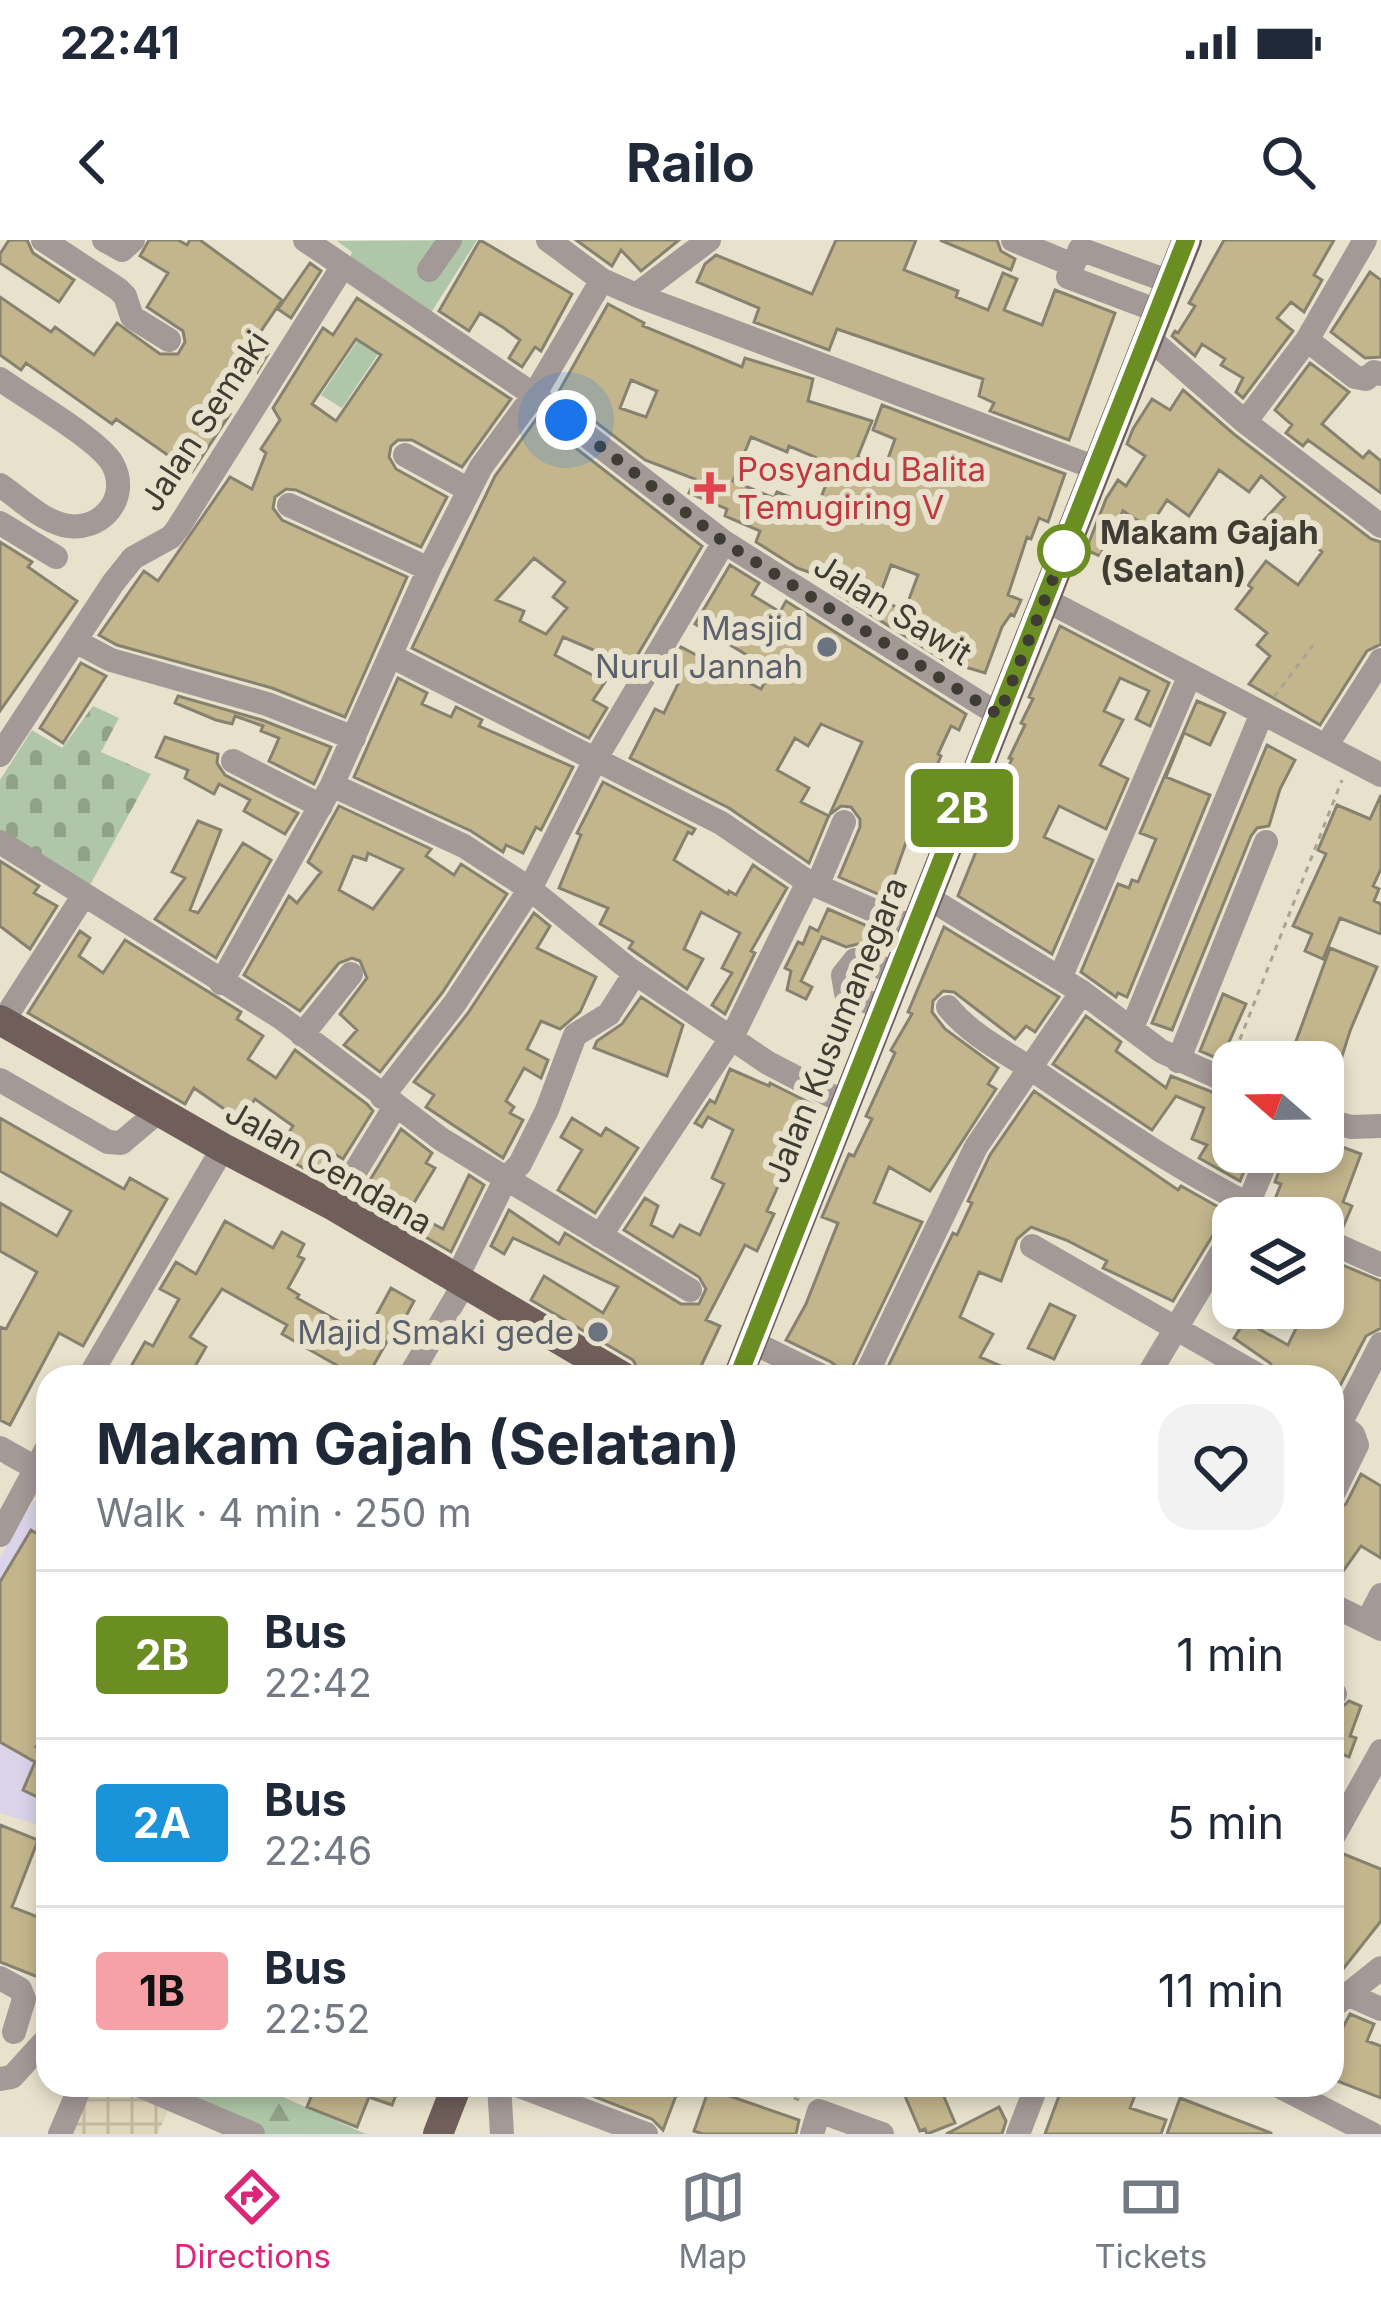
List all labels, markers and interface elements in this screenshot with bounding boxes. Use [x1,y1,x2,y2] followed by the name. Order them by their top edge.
[60,15,180,70] text: 22:41
[60,129,126,195] icon: back
[1255,129,1321,195] icon: search
[626,130,755,195] text: Railo
[131,323,277,519] street label: Jalan Semaki
[536,390,596,450] your location
[737,449,986,527] place label: Posyandu Balita Temugiring V
[694,472,726,504] marker: Posyandu Balita Temugiring V
[1100,512,1319,590] place label: Makam Gajah (Selatan)
[1039,526,1089,576] marker: Makam Gajah (Selatan)
[807,545,979,673] street label: Jalan Sawit
[595,608,803,686] place label: Masjid Nurul Jannah
[814,634,840,660] marker: Masjid Nurul Jannah
[908,769,1016,847] line badge: 2B
[935,782,989,833] text: 2B
[756,871,916,1189] street label: Jalan Kusumanegara
[1212,1041,1344,1173] north arrow
[1212,1041,1344,1329] map controls
[218,1092,440,1242] street label: Jalan Cendana
[1212,1197,1344,1329] button: layers
[297,1312,574,1352] place label: Majid Smaki gede
[585,1319,611,1345] marker: Majid Smaki gede
[1158,1404,1284,1530] button: heart
[96,1409,740,1478] text: Makam Gajah (Selatan)
[96,1489,472,1536] text: Walk · 4 min · 250 m
[264,1604,347,1659] text: Bus
[1176,1627,1284,1682] text: 1 min
[135,1629,189,1680] text: 2B
[264,1659,372,1706] text: 22:42
[264,1772,347,1827] text: Bus
[1167,1795,1284,1850] text: 5 min
[133,1797,191,1848] text: 2A
[264,1827,372,1874] text: 22:46
[264,1940,347,1995] text: Bus
[1158,1963,1284,2018] text: 11 min
[139,1965,185,2016] text: 1B
[264,1995,370,2042] text: 22:52
[174,2164,331,2276] tab: Directions
[679,2164,747,2276] tab: Map
[1095,2164,1207,2276] tab: Tickets

